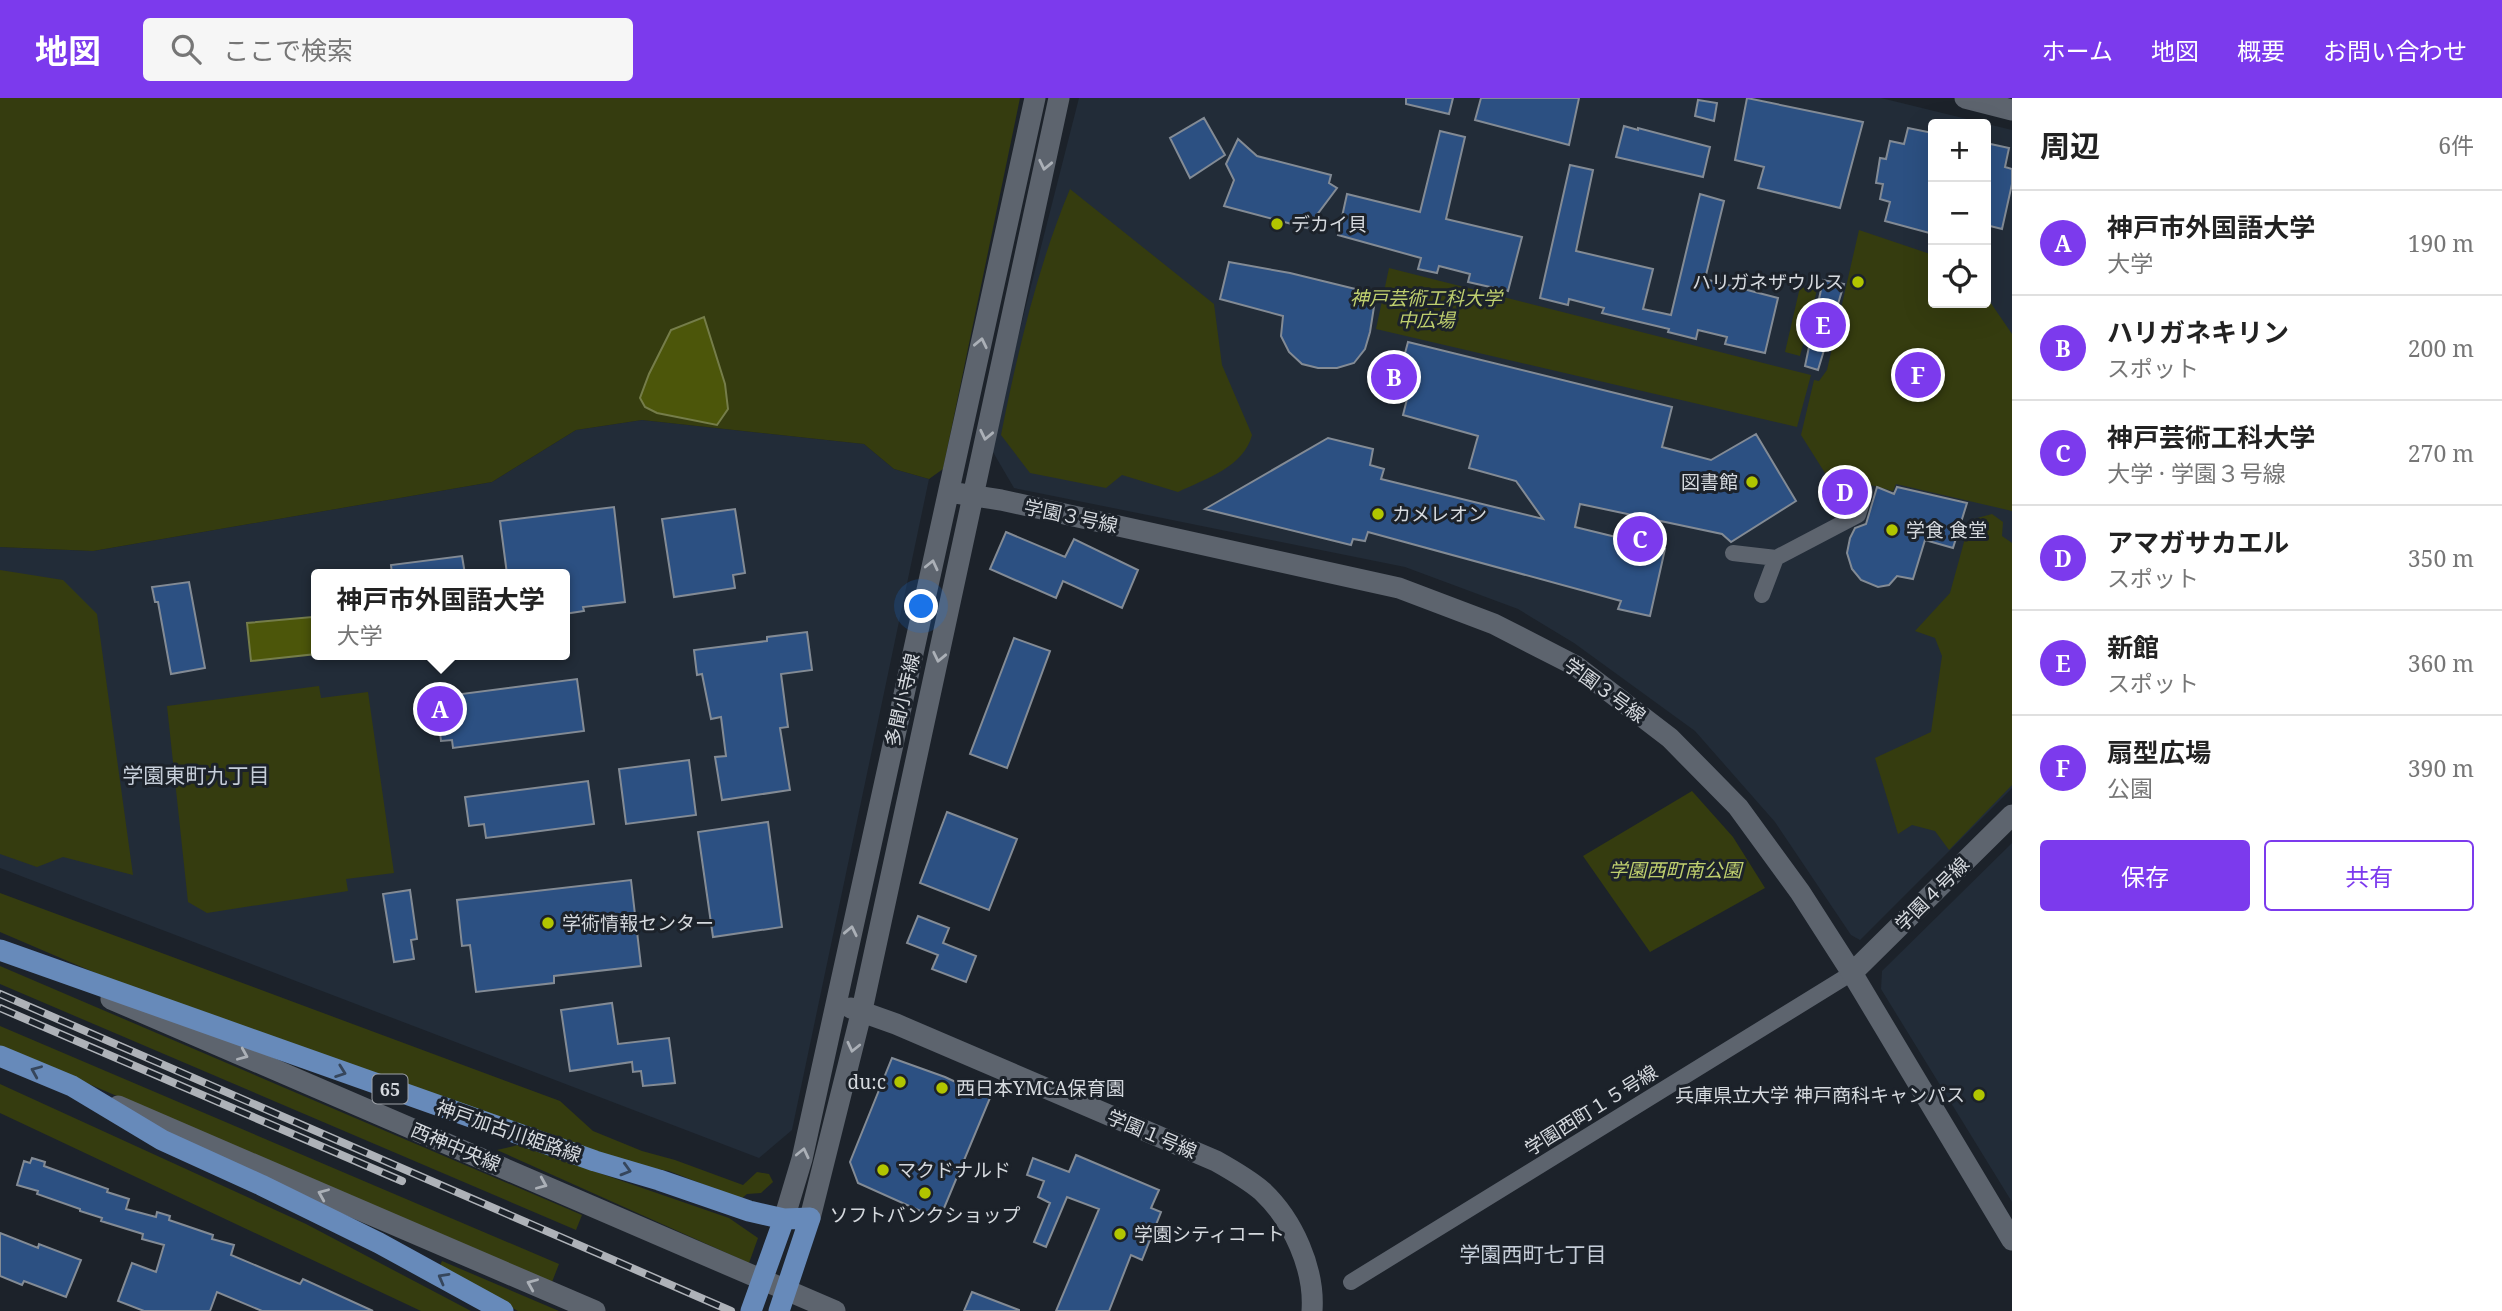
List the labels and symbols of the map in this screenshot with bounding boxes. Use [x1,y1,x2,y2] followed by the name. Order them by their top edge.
[1038,159,1053,171] one-way arrow
[1291,211,1367,237] place label: デカイ貝
[1269,216,1285,232] marker: デカイ貝
[1692,269,1844,295] place label: ハリガネザウルス
[1850,274,1866,290] marker: ハリガネザウルス
[1350,285,1504,333] park label: 神戸芸術工科大学 中広場
[1800,299,1846,351] pin: E
[973,337,988,349] one-way arrow
[1895,349,1941,401] pin: F
[1371,351,1417,403] pin: B
[980,429,995,441] one-way arrow
[1822,466,1868,518] pin: D
[1681,469,1738,495] place label: 図書館
[1744,474,1760,490] marker: 図書館
[1022,493,1120,539] street label: 学園３号線
[1392,501,1487,527] place label: カメレオン
[1370,506,1386,522] marker: カメレオン
[1617,513,1663,565] pin: C
[1906,517,1987,543] place label: 学食 食堂
[1884,522,1900,538] marker: 学食 食堂
[924,559,939,571] one-way arrow
[904,589,938,623] your location
[879,651,925,749] street label: 多聞小寺線
[932,651,947,663] one-way arrow
[1559,652,1651,728] street label: 学園３号線
[417,683,463,735] pin: A
[123,761,270,789] district label: 学園東町九丁目
[1889,851,1975,937] street label: 学園４号線
[1608,857,1744,883] park label: 学園西町南公園
[562,910,714,936] place label: 学術情報センター
[540,915,556,931] marker: 学術情報センター
[842,925,857,937] one-way arrow
[847,1041,861,1053] one-way arrow
[235,1047,248,1061] one-way arrow
[1520,1059,1662,1161] street label: 学園西町１５号線
[335,1064,347,1078] one-way arrow
[31,1065,43,1079] one-way arrow
[847,1069,886,1095] place label: du:c
[372,1074,408,1104] road number: 65
[892,1074,908,1090] marker: du:c
[956,1075,1125,1101] place label: 西日本YMCA保育園
[934,1080,950,1096] marker: 西日本YMCA保育園
[1675,1082,1965,1108] place label: 兵庫県立大学 神戸商科キャンパス
[1971,1087,1987,1103] marker: 兵庫県立大学 神戸商科キャンパス
[433,1094,585,1168] street label: 神戸加古川姫路線
[1103,1103,1201,1165] street label: 学園１号線
[407,1116,505,1178] street label: 西神中央線
[794,1147,809,1159] one-way arrow
[897,1157,1011,1183] place label: マクドナルド
[619,1162,631,1176] one-way arrow
[875,1162,891,1178] marker: マクドナルド
[534,1176,547,1190] one-way arrow
[917,1185,933,1201] marker: ソフトバンクショップ
[318,1188,331,1202] one-way arrow
[830,1202,1020,1228] place label: ソフトバンクショップ
[1134,1221,1285,1247] place label: 学園シティコート
[1112,1226,1128,1242] marker: 学園シティコート
[1460,1240,1607,1268] district label: 学園西町七丁目
[438,1273,451,1286] one-way arrow
[527,1278,540,1292] one-way arrow

